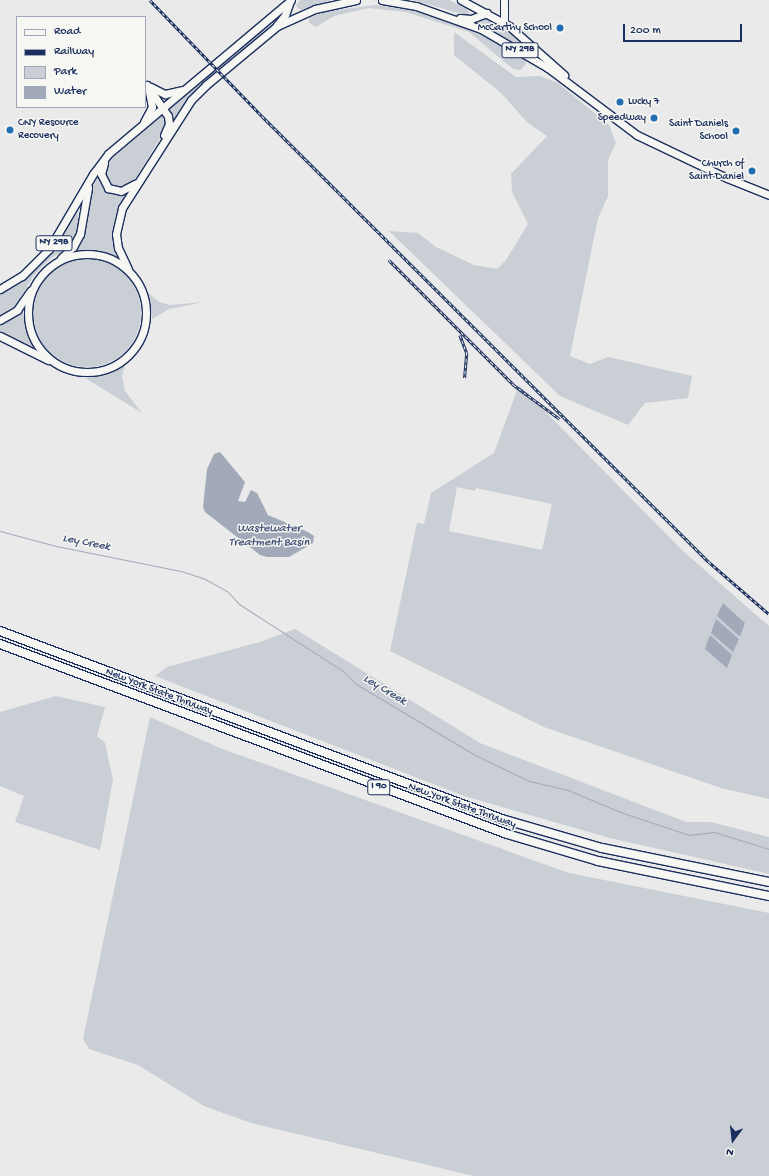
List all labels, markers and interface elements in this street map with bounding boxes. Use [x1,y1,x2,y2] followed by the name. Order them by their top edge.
[16,16,146,108] legend
[625,16,744,42] scale bar
[478,21,552,35] place label: McCarthy School
[555,23,565,33] marker: McCarthy School
[630,24,661,38] text: 200 m
[54,25,80,39] text: Road
[501,42,539,58] road number: NY 298
[54,45,94,59] text: Railway
[54,65,77,79] text: Park
[54,85,86,99] text: Water
[628,95,660,109] place label: Lucky 7
[615,97,625,107] marker: Lucky 7
[598,111,646,125] place label: Speedway
[649,113,659,123] marker: Speedway
[18,117,79,143] place label: CNY Resource Recovery
[669,118,728,144] place label: Saint Daniels School
[5,125,15,135] marker: CNY Resource Recovery
[731,126,741,136] marker: Saint Daniels School
[689,158,744,184] place label: Church of Saint Daniel
[747,166,757,176] marker: Church of Saint Daniel
[35,235,73,251] road number: NY 298
[229,523,309,551] water label: Wastewater Treatment Basin
[61,532,111,556] water label: Ley Creek
[103,665,215,719] street label: New York State Thruway
[360,673,408,709] water label: Ley Creek
[367,779,391,795] road number: I 90
[406,780,518,832] street label: New York State Thruway
[713,1120,753,1160] north arrow
[725,1145,735,1158] text: N

